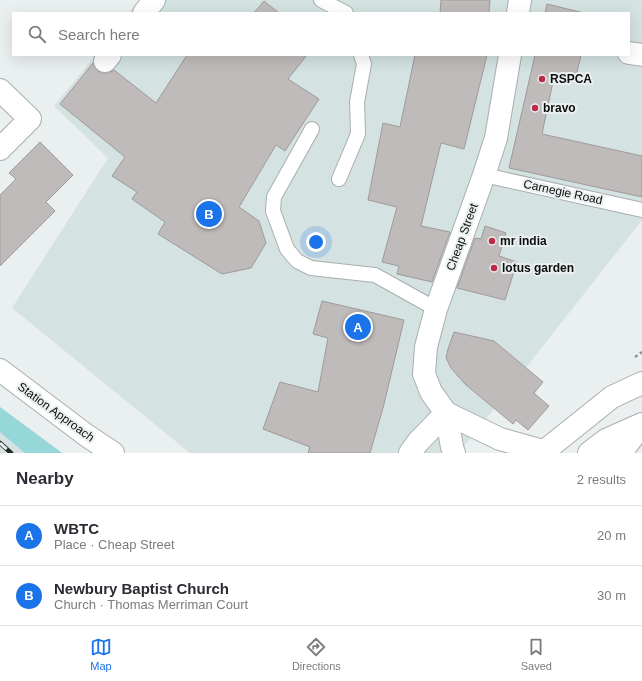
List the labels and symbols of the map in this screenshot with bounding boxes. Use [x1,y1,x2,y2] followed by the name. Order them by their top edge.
[550,72,592,86] place label: RSPCA
[537,74,547,84] marker: RSPCA
[543,101,576,115] place label: bravo
[530,103,540,113] marker: bravo
[522,177,604,207] street label: Carnegie Road
[196,199,222,229] pin: B
[443,201,481,273] street label: Cheap Street
[306,232,326,252] your location
[500,234,547,248] place label: mr india
[487,236,497,246] marker: mr india
[502,261,574,275] place label: lotus garden
[489,263,499,273] marker: lotus garden
[345,312,371,342] pin: A
[15,379,97,445] street label: Station Approach

